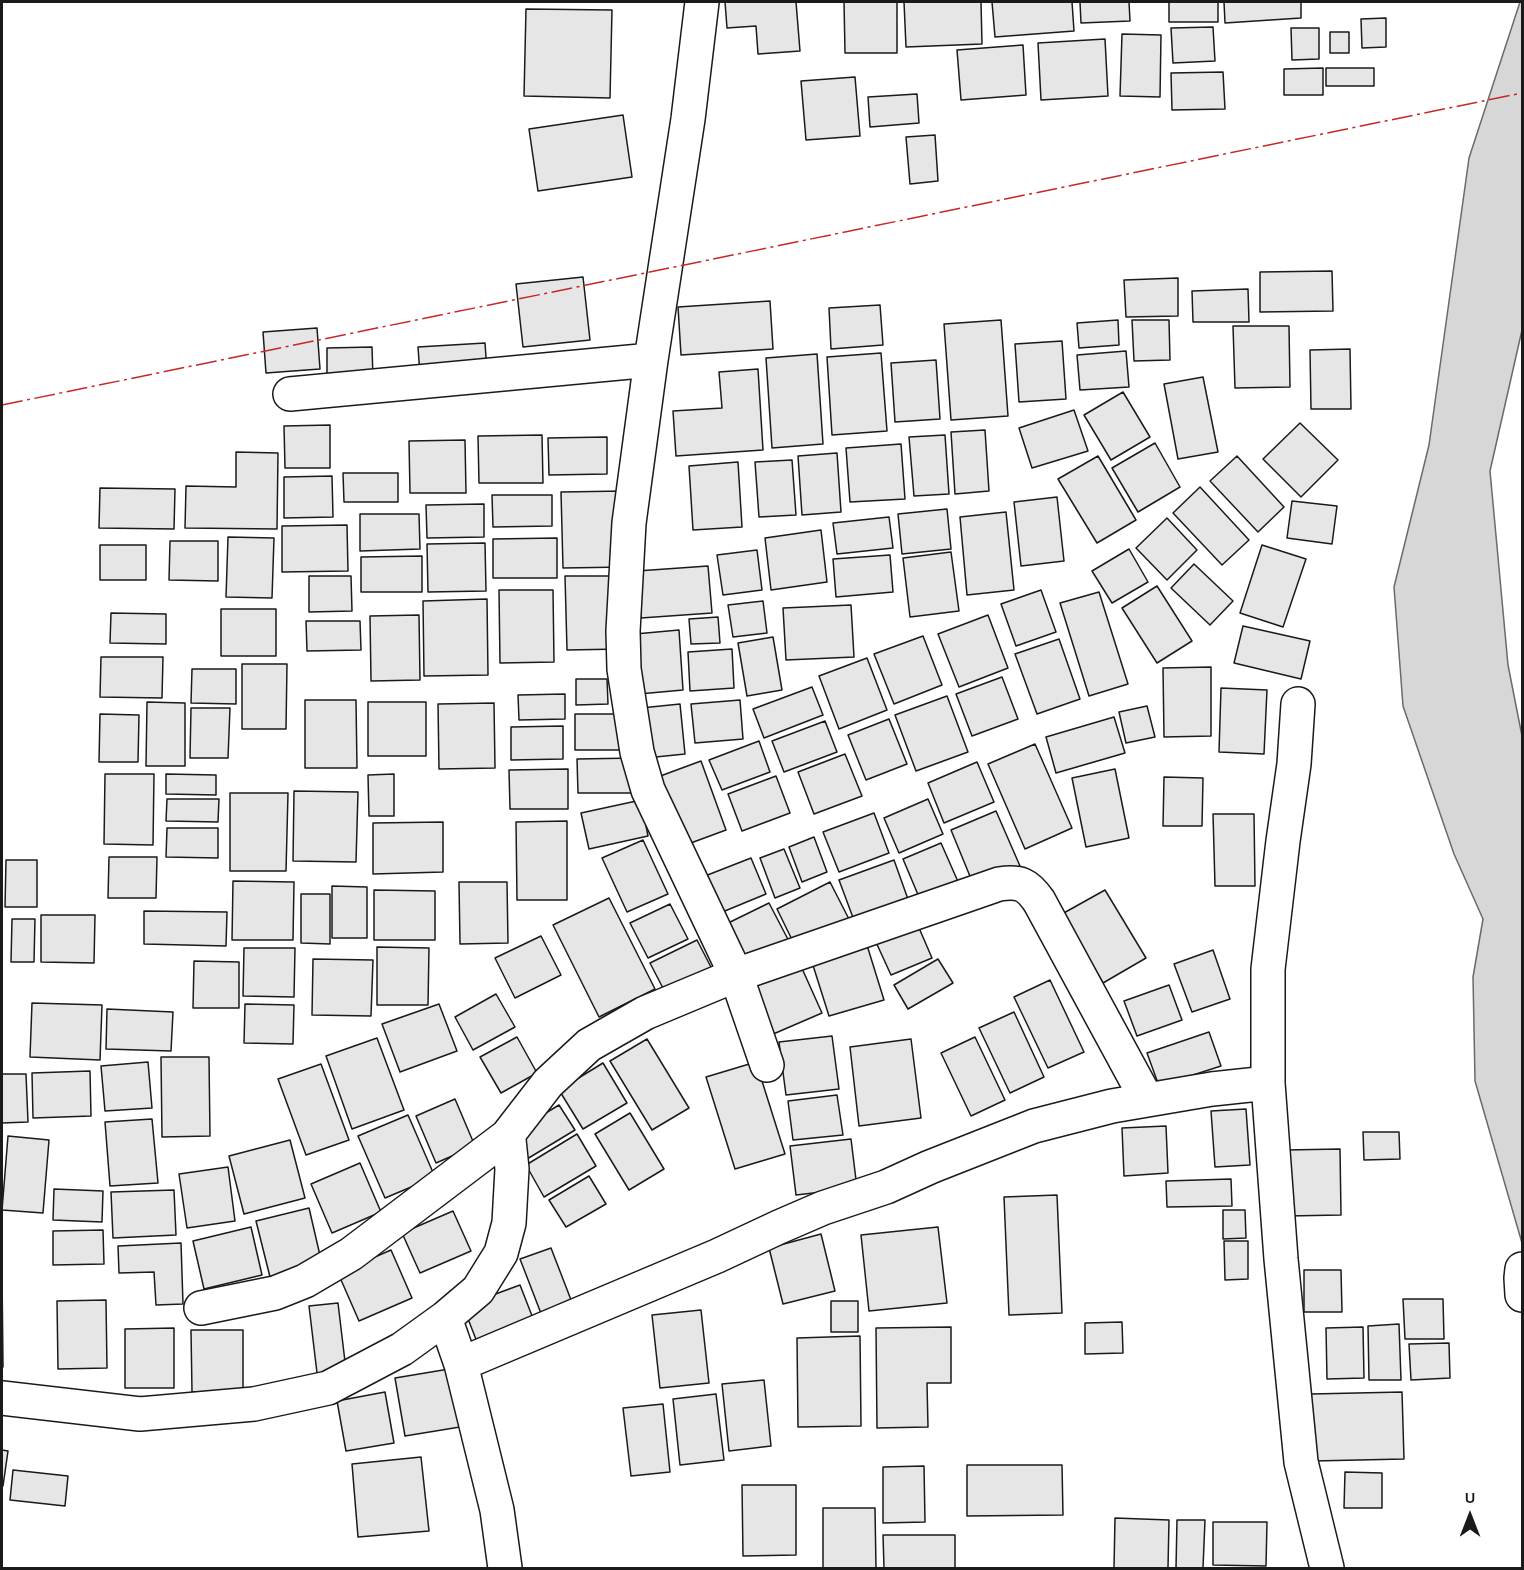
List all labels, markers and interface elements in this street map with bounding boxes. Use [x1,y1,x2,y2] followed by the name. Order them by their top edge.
[1440,1486,1500,1546] north arrow
[1464,1488,1476,1507] text: U

